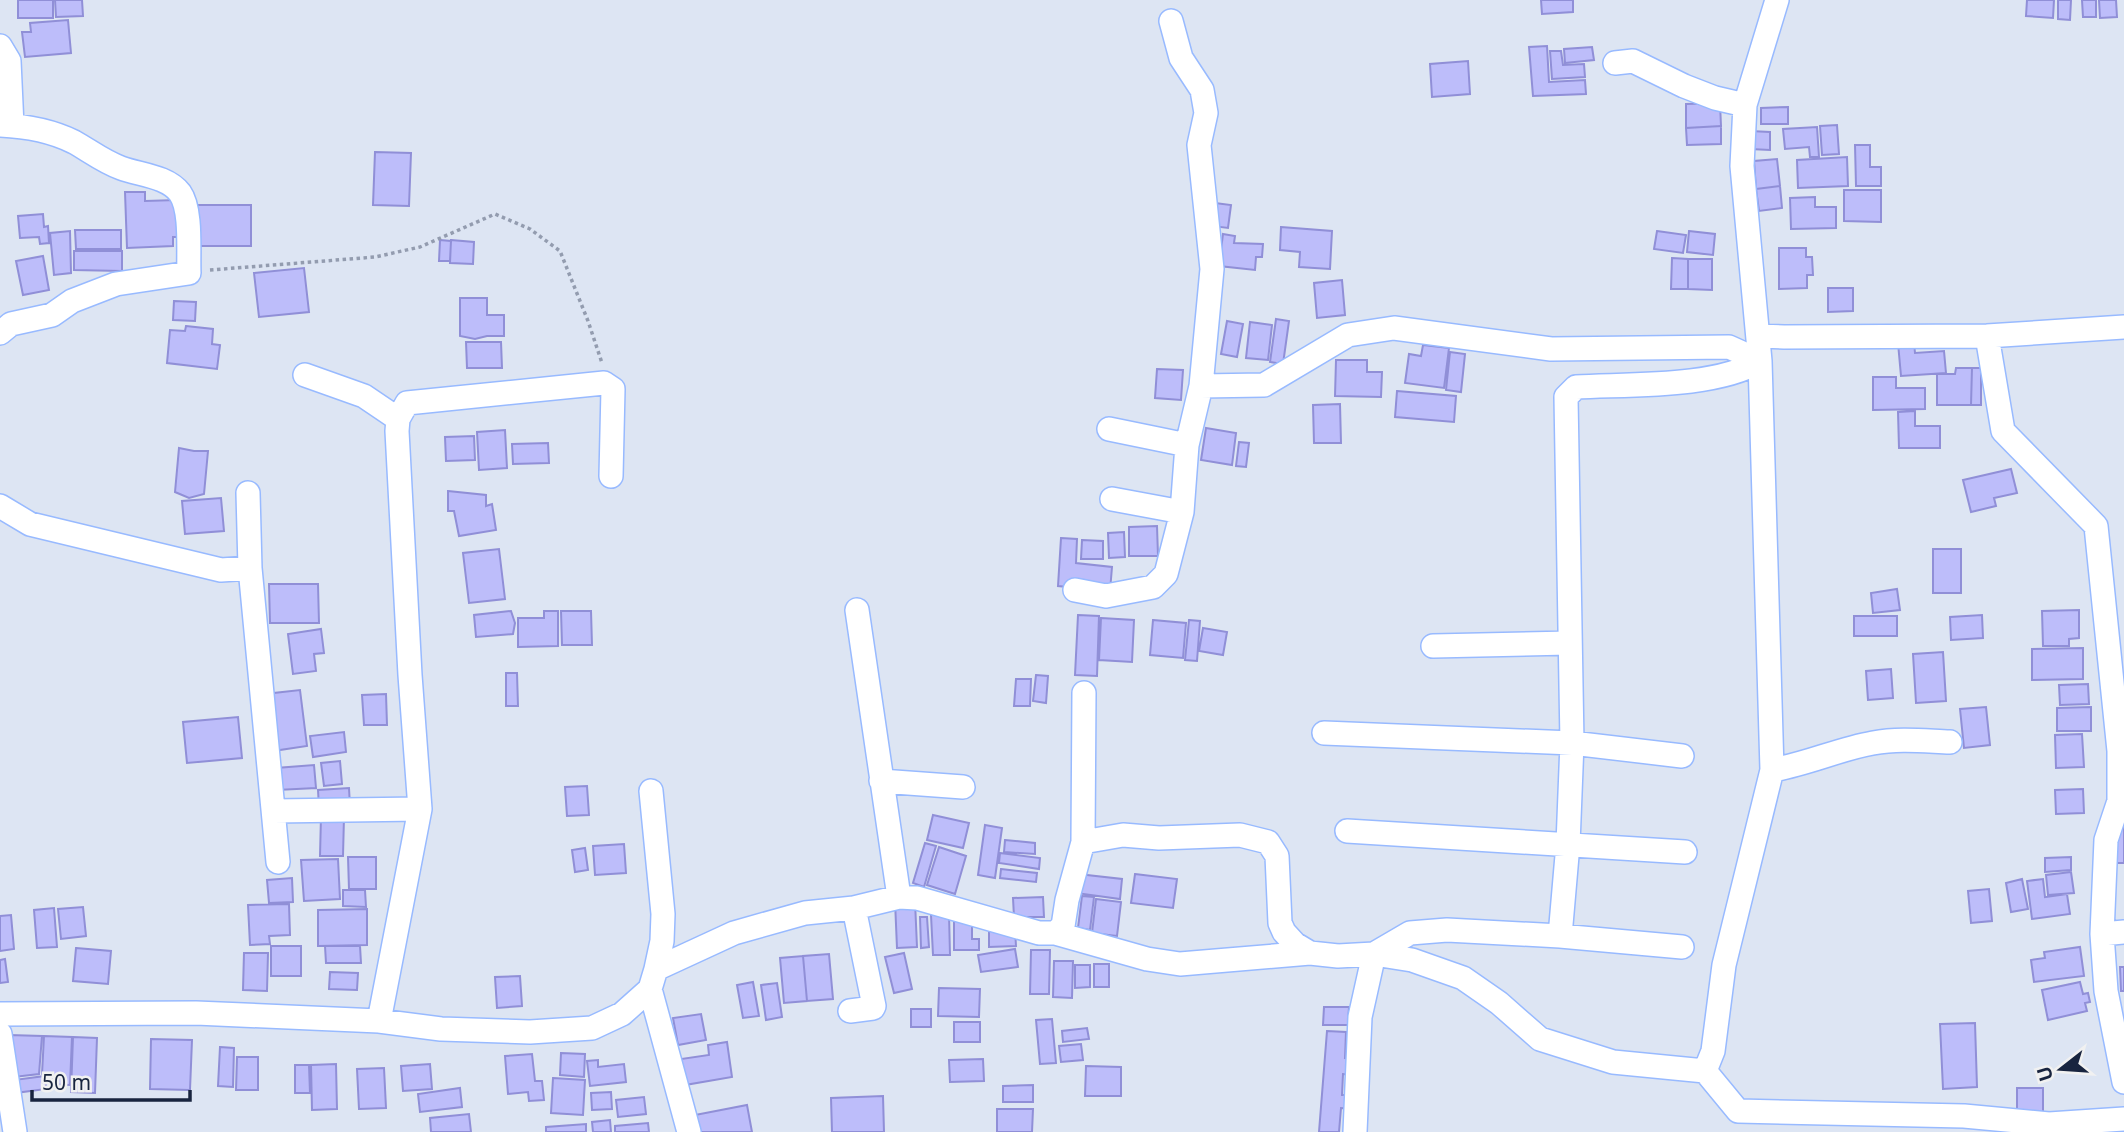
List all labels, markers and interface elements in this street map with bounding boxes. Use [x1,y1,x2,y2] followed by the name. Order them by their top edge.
[2026,1034,2096,1104] north arrow
[32,1058,189,1102] scale bar
[2030,1063,2059,1085] text: U
[42,1068,91,1096] text: 50 m

